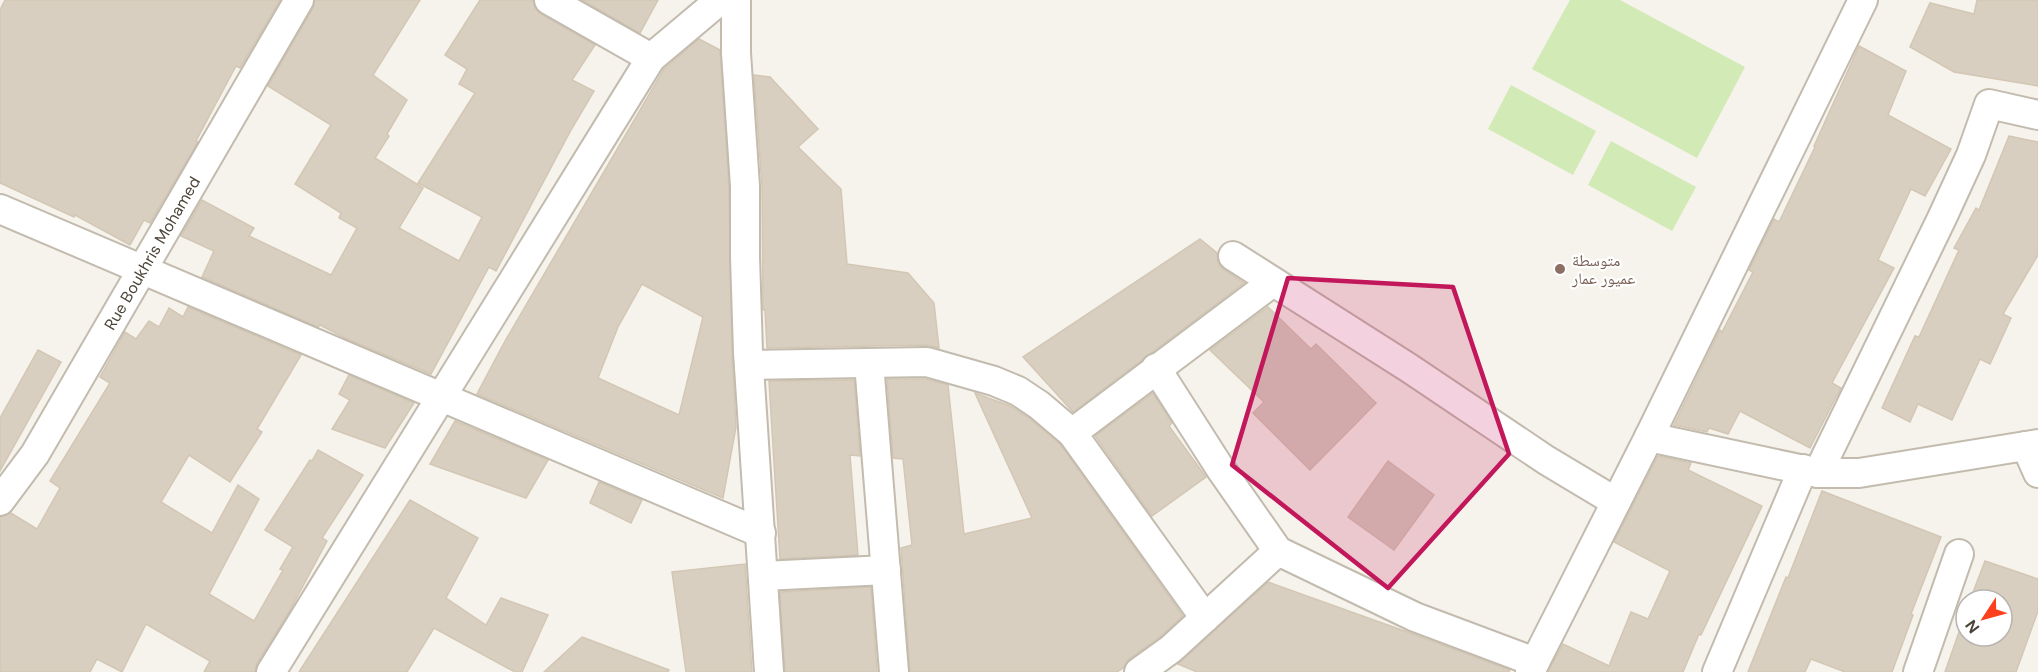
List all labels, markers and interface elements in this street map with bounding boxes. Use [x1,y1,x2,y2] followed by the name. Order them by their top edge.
[99,173,205,334] street label: Rue Boukhris Mohamed
[1571,250,1635,289] place label: متوسطة عميور عمار
[1553,262,1567,276] marker: متوسطة عميور عمار
[1954,588,2014,648] north arrow
[1960,616,1984,637] text: N

